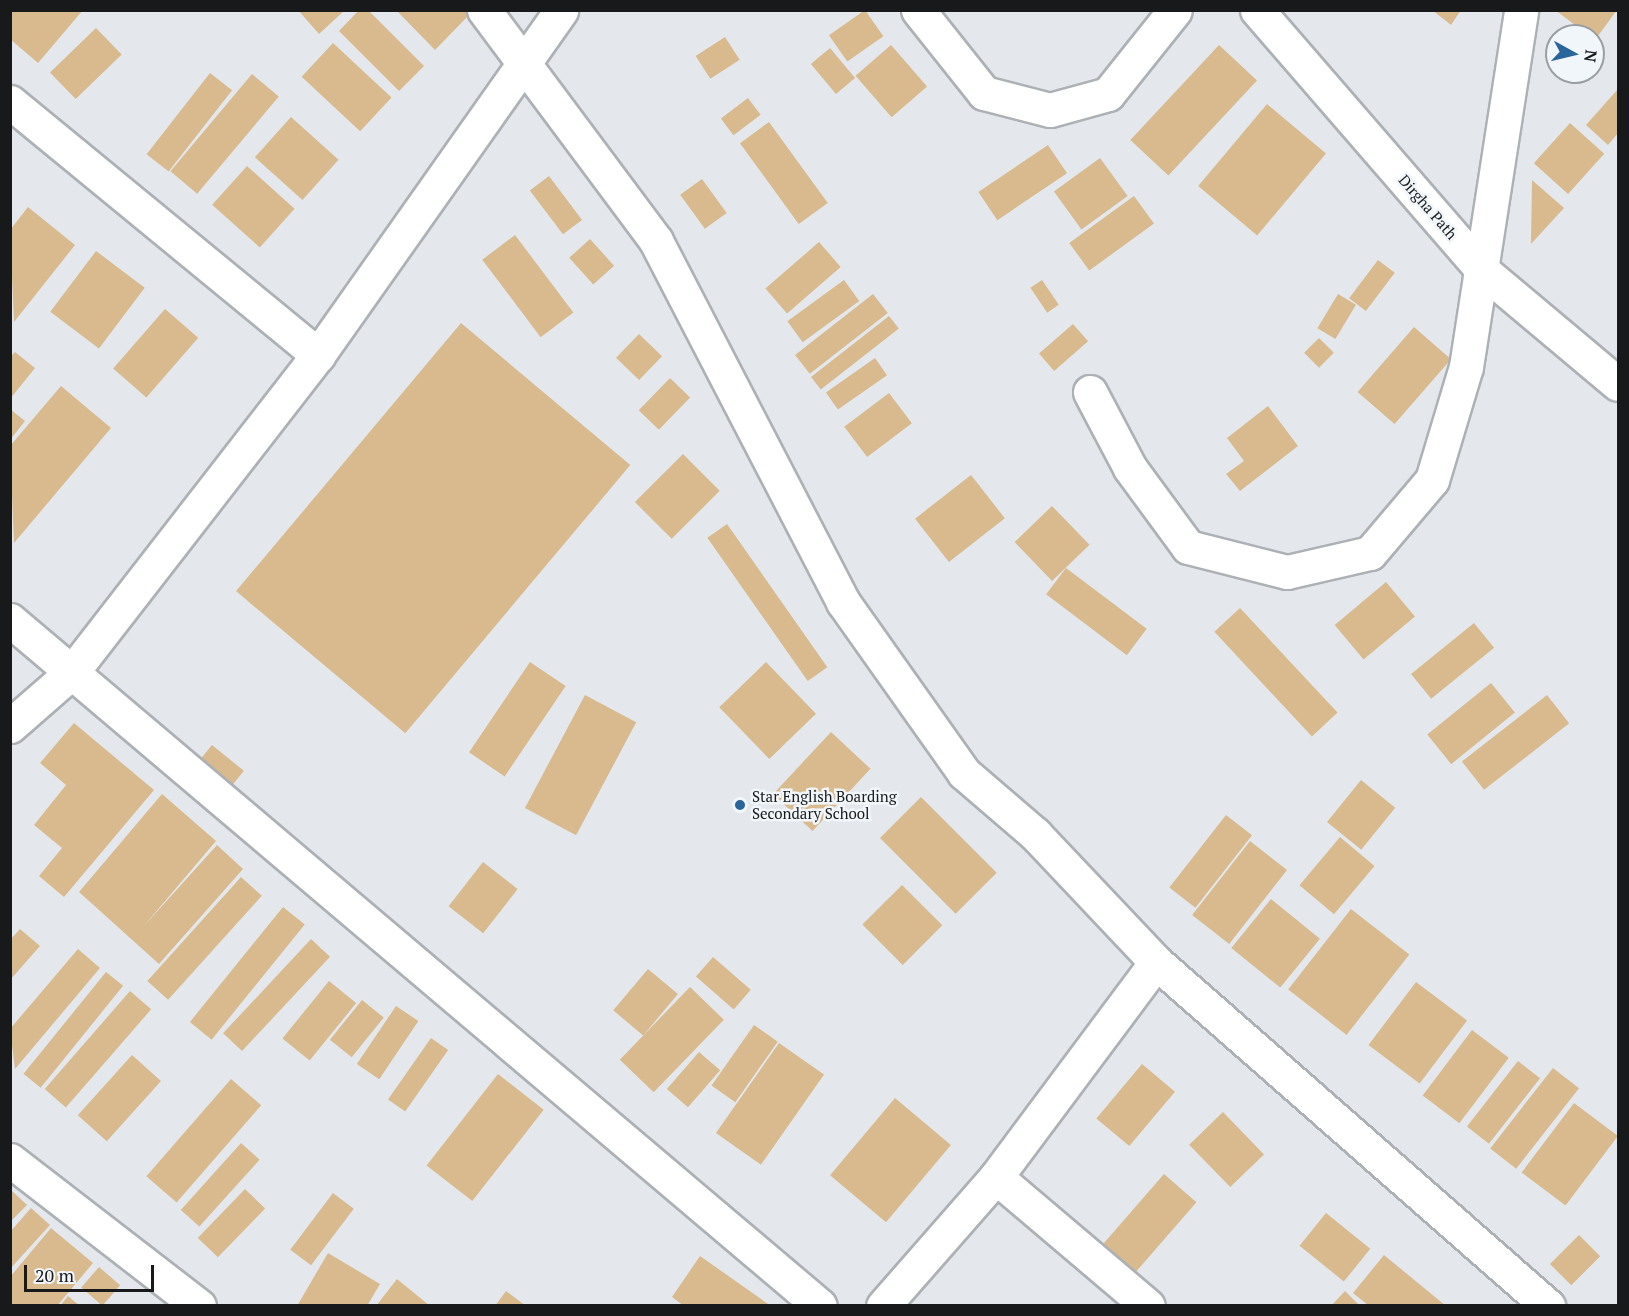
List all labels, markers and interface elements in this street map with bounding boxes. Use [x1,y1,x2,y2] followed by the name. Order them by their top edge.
[1545,24,1605,84] north arrow
[1579,49,1603,64] text: N
[1395,171,1461,243] street label: Dirgha Path
[752,787,897,822] place label: Star English Boarding Secondary School
[733,798,747,812] marker: Star English Boarding Secondary School
[27,1253,158,1291] scale bar
[35,1263,74,1287] text: 20 m

